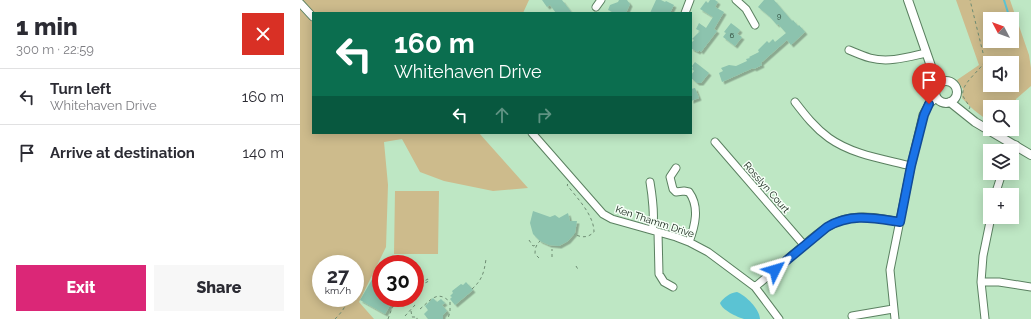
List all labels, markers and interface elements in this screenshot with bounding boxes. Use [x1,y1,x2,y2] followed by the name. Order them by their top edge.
[777,11,782,21] house number: 9
[16,12,78,41] text: 1 min
[983,12,1019,48] north arrow
[983,12,1019,224] map controls
[242,13,284,55] button: close
[394,27,475,60] text: 160 m
[328,28,380,80] icon: left
[730,30,735,40] house number: 6
[16,42,94,57] text: 300 m · 22:59
[983,56,1019,92] button: sound
[394,61,542,82] text: Whitehaven Drive
[912,63,946,104] pin
[918,69,940,91] icon: arrive
[50,80,111,98] text: Turn left
[16,86,38,108] icon: left
[242,88,284,106] text: 160 m
[50,98,157,113] text: Whitehaven Drive
[983,100,1019,136] button: search
[449,104,471,126] icon: left
[491,104,513,126] icon: ahead
[533,104,555,126] icon: right
[16,142,38,164] icon: arrive
[50,144,195,162] text: Arrive at destination
[243,144,284,162] text: 140 m
[983,144,1019,180] button: layers
[741,160,792,216] street label: Rosslyn Court
[983,188,1019,224] button: +
[614,204,696,239] street label: Ken Thamm Drive
[754,249,796,291] position arrow
[372,255,424,307] speed limit sign: 30
[327,264,349,288] text: 27
[16,265,146,311] button: Exit
[154,265,284,311] button: Share
[325,285,351,296] text: km/h

